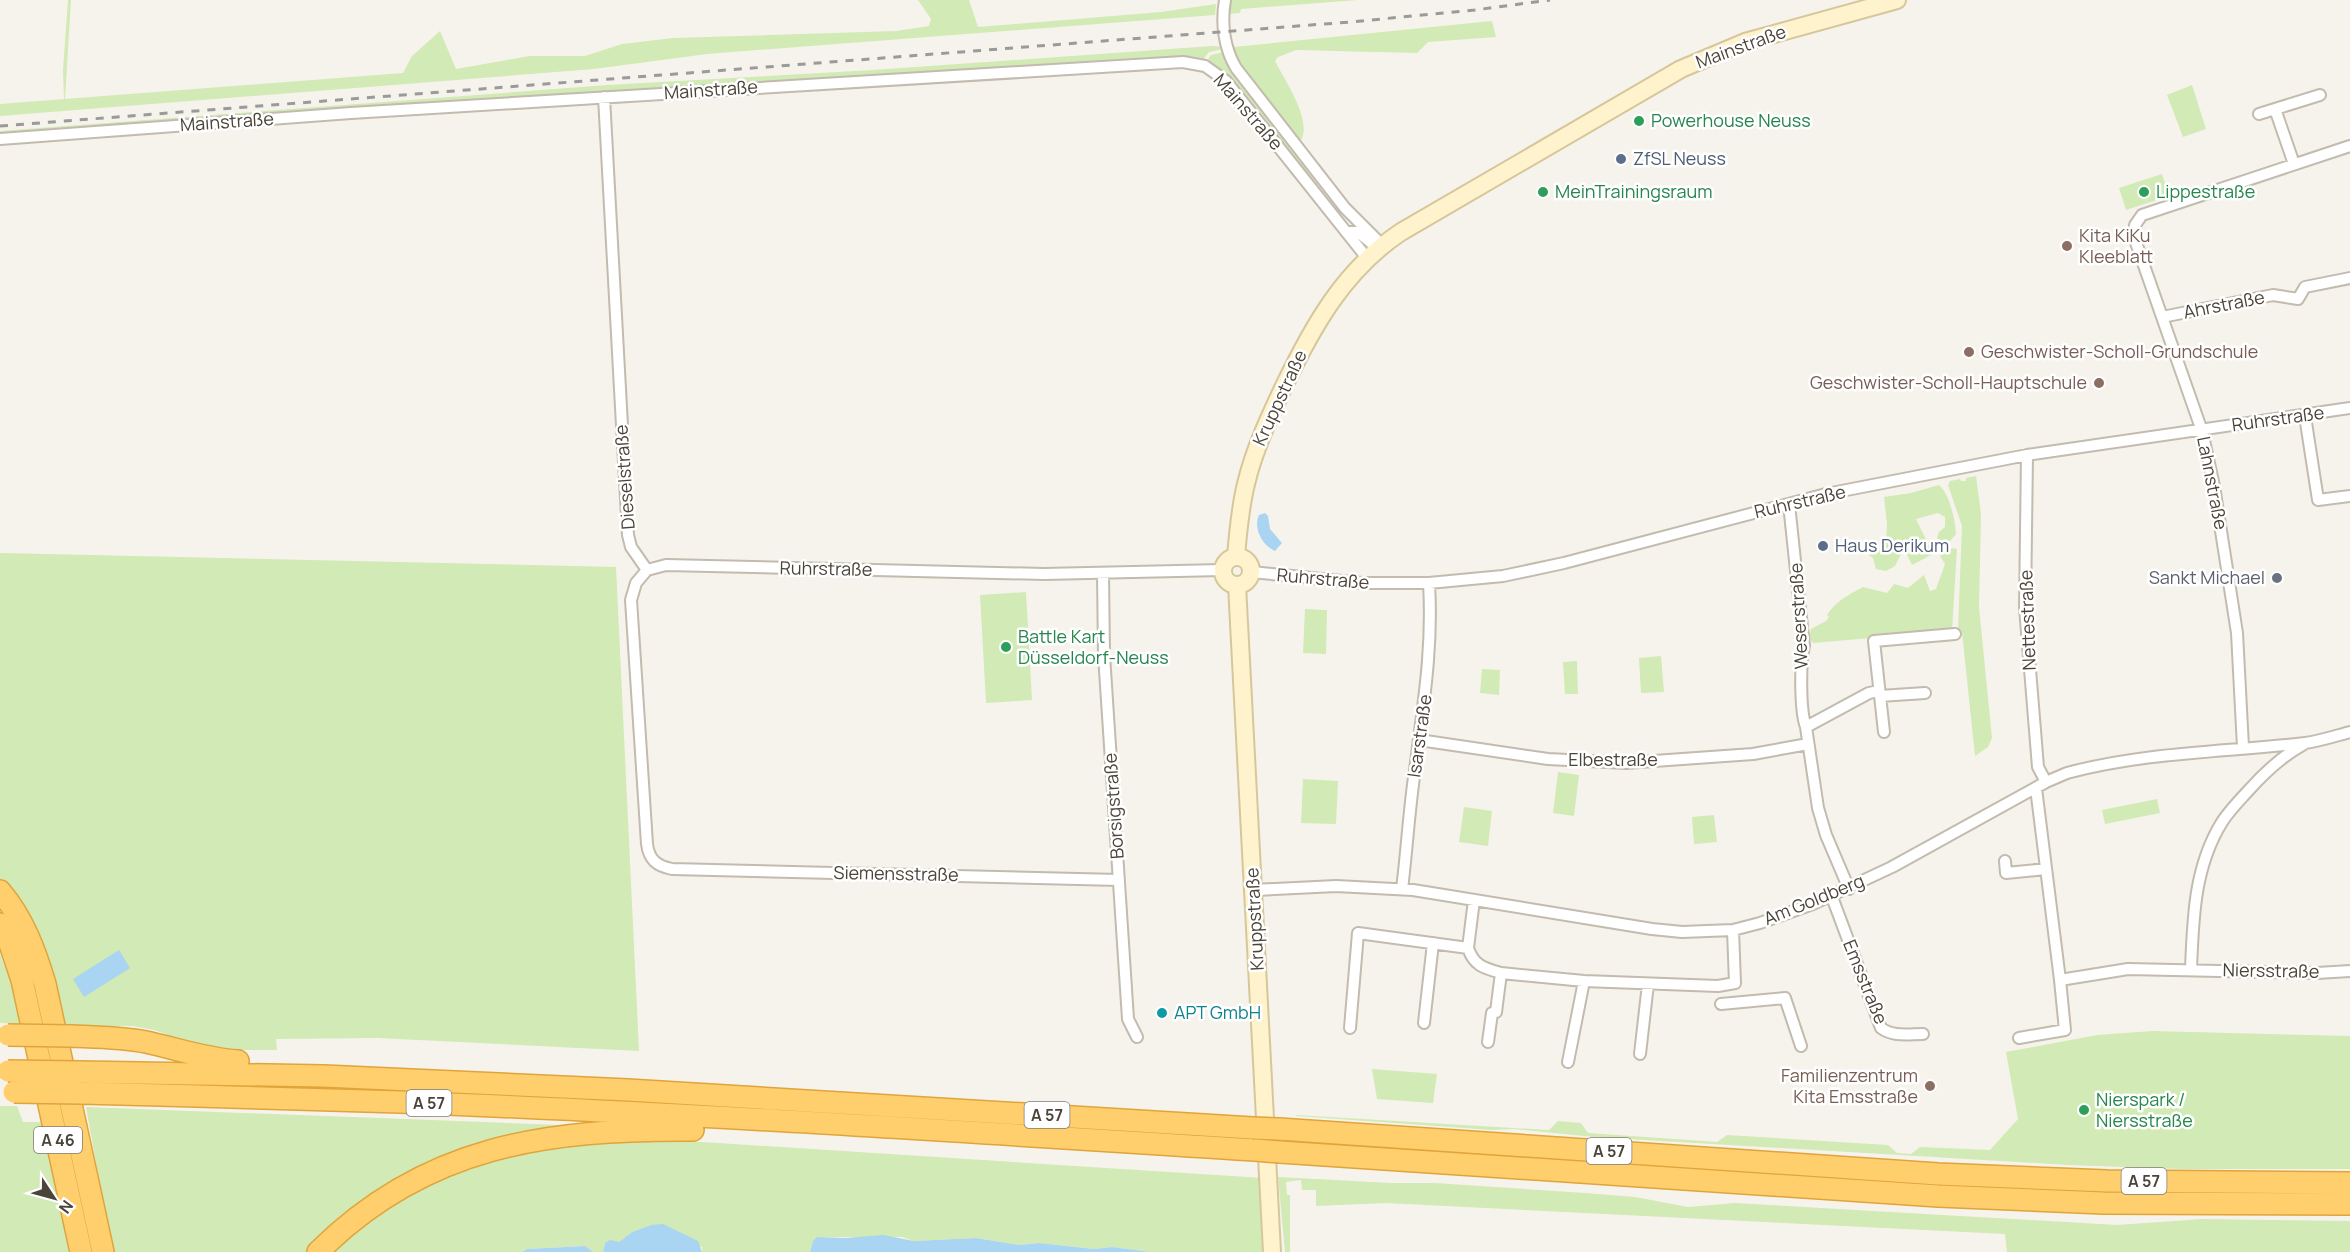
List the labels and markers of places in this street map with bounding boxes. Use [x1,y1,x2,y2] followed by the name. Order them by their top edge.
[1651,108,1811,132] place label: Powerhouse Neuss
[1632,114,1646,128] marker: Powerhouse Neuss
[1633,146,1726,170] place label: ZfSL Neuss
[1614,152,1628,166] marker: ZfSL Neuss
[1555,179,1712,203] place label: MeinTrainingsraum
[2156,179,2255,203] place label: Lippestraße
[1536,185,1550,199] marker: MeinTrainingsraum
[2137,185,2151,199] marker: Lippestraße
[2079,223,2153,268] place label: Kita KiKu Kleeblatt
[2060,239,2074,253] marker: Kita KiKu Kleeblatt
[1981,339,2258,363] place label: Geschwister-Scholl-Grundschule
[1962,345,1976,359] marker: Geschwister-Scholl-Grundschule
[1810,370,2087,394] place label: Geschwister-Scholl-Hauptschule
[2092,376,2106,390] marker: Geschwister-Scholl-Hauptschule
[1835,533,1949,557] place label: Haus Derikum
[1816,539,1830,553] marker: Haus Derikum
[2149,565,2265,589] place label: Sankt Michael
[2270,571,2284,585] marker: Sankt Michael
[1018,624,1169,669] place label: Battle Kart Düsseldorf-Neuss
[999,640,1013,654] marker: Battle Kart Düsseldorf-Neuss
[1174,1000,1261,1024] place label: APT GmbH
[1155,1006,1169,1020] marker: APT GmbH
[1781,1063,1918,1108] place label: Familienzentrum Kita Emsstraße
[1923,1079,1937,1093] marker: Familienzentrum Kita Emsstraße
[2096,1087,2193,1132] place label: Nierspark / Niersstraße
[2077,1103,2091,1117] marker: Nierspark / Niersstraße

